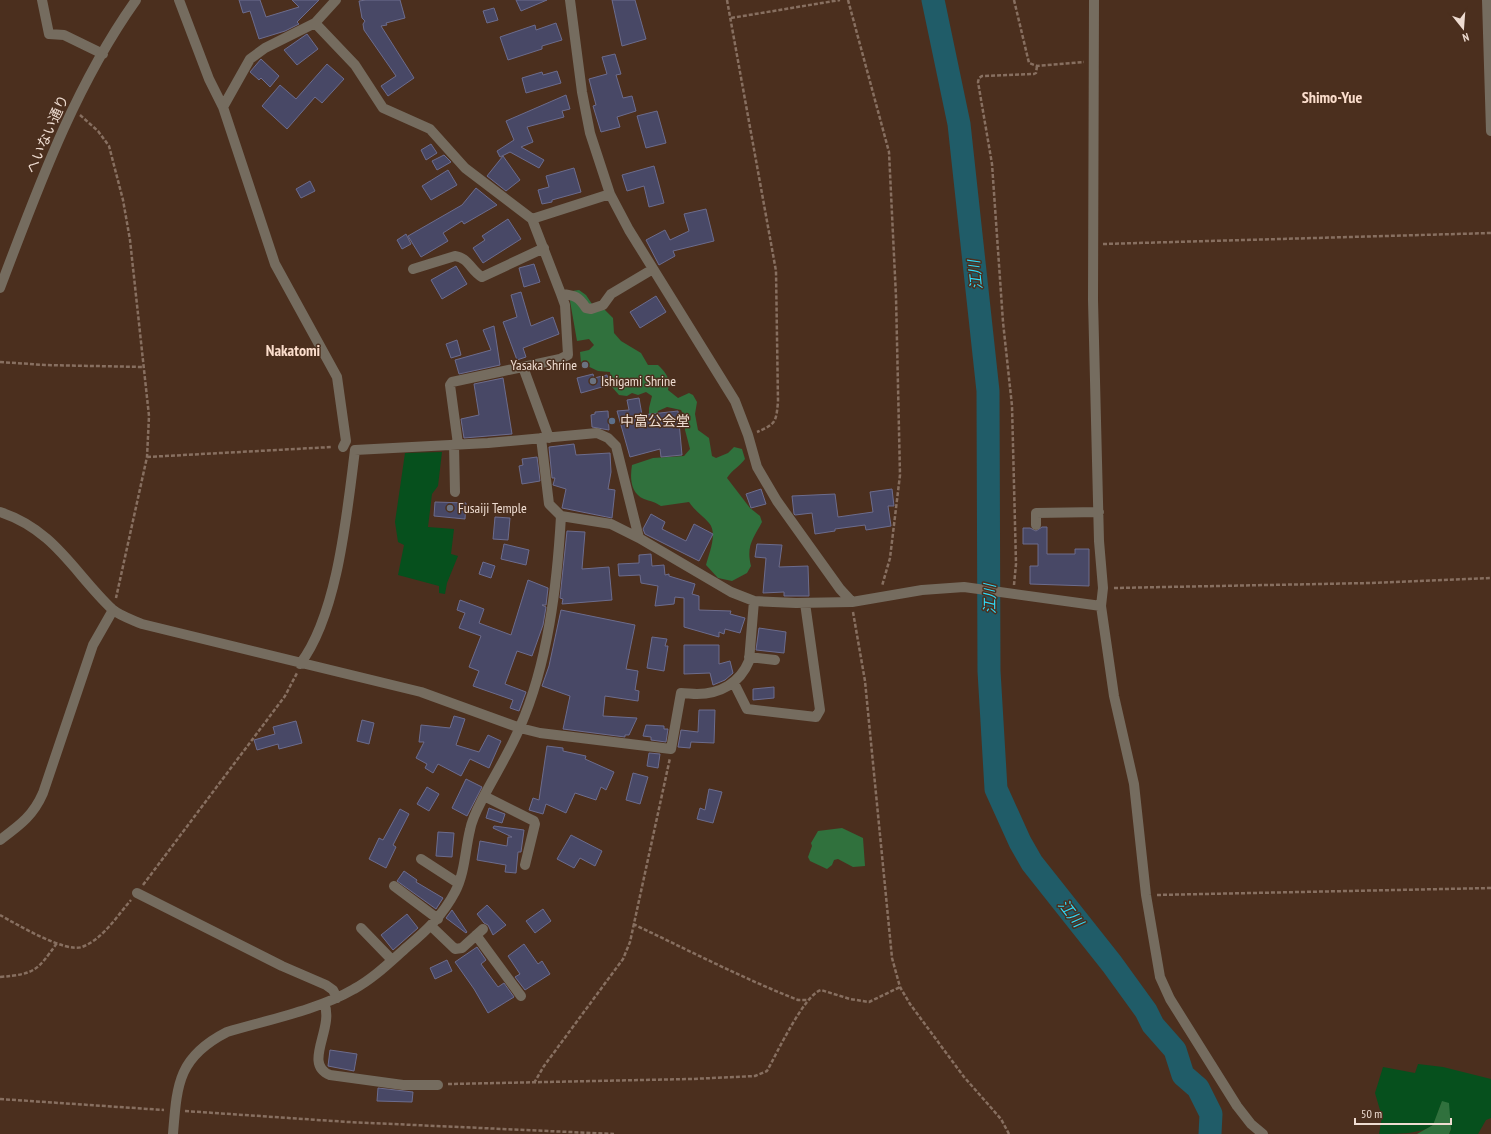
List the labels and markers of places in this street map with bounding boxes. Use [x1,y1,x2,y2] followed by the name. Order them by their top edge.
[511,356,577,374] place label: Yasaka Shrine
[580,360,590,370] marker: Yasaka Shrine
[601,372,676,390] place label: Ishigami Shrine
[588,376,598,386] marker: Ishigami Shrine
[620,412,690,430] place label: 中富公会堂
[607,416,617,426] marker: 中富公会堂
[458,499,527,517] place label: Fusaiji Temple
[445,503,455,513] marker: Fusaiji Temple

